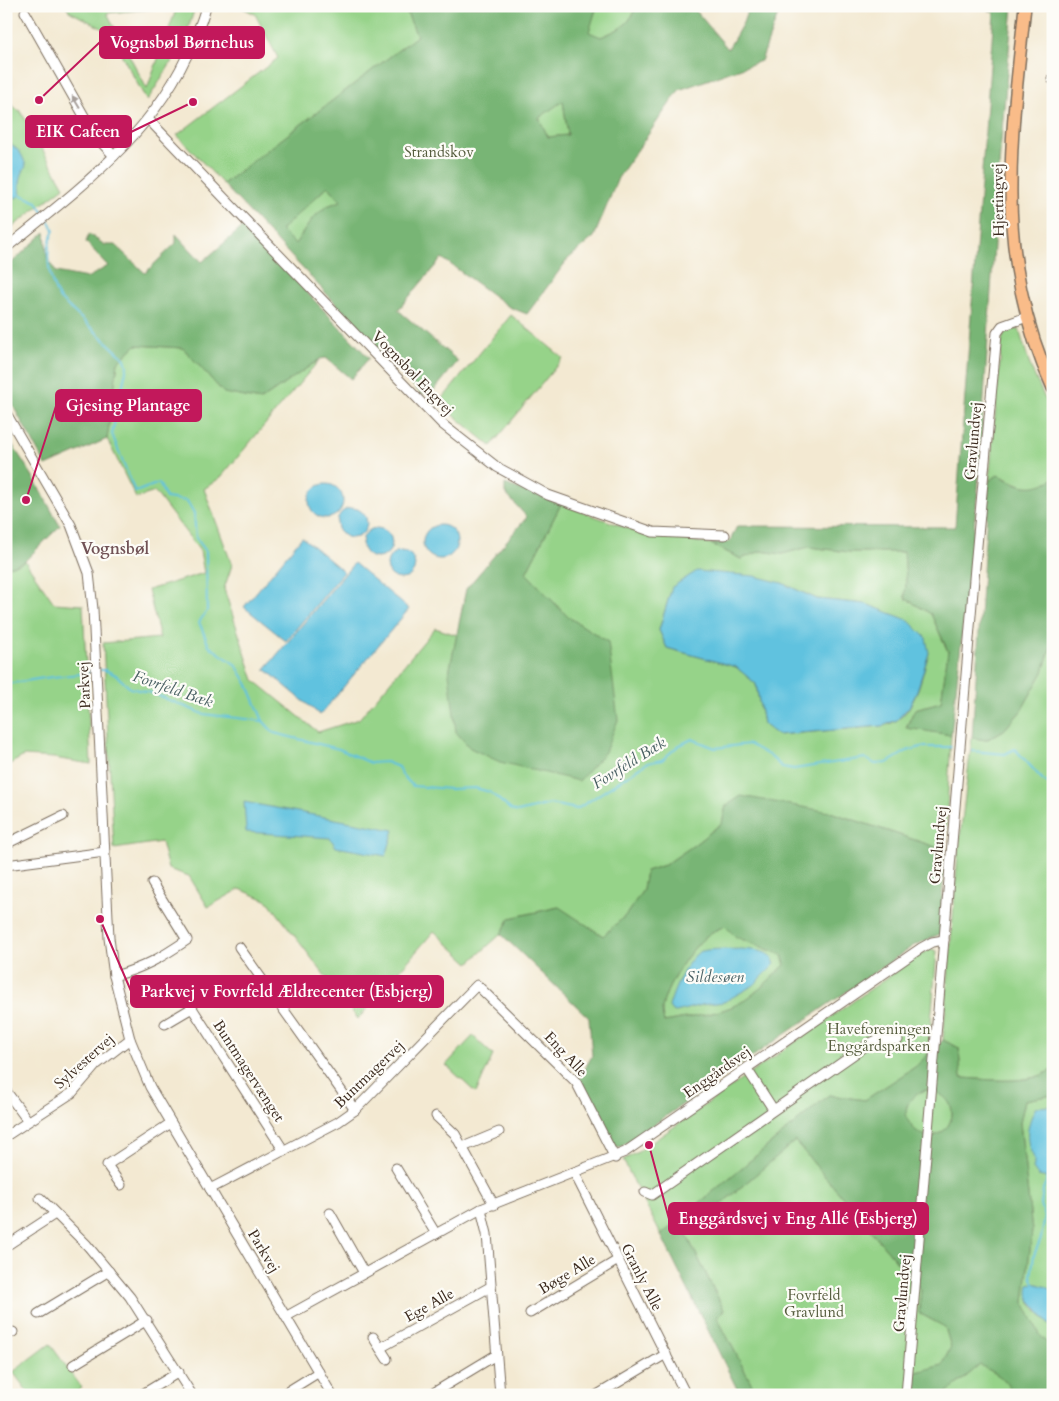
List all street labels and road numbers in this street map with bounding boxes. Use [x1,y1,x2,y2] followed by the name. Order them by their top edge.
[987,163,1009,237] street label: Hjertingvej
[368,326,458,420] street label: Vognsbøl Engvej
[960,401,986,481] street label: Gravlundvej
[73,661,95,709] street label: Parkvej
[925,805,951,885] street label: Gravlundvej
[209,1016,290,1126] street label: Buntmagervænget
[540,1027,592,1081] street label: Eng Alle
[50,1029,118,1093] street label: Sylvestervej
[330,1035,408,1113] street label: Buntmagervej
[679,1041,755,1103] street label: Enggårdsvej
[243,1225,285,1277] street label: Parkvej
[616,1240,668,1314] street label: Granly Alle
[535,1249,599,1299] street label: Bøge Alle
[889,1253,915,1333] street label: Gravlundvej
[401,1283,457,1327] street label: Ege Alle

